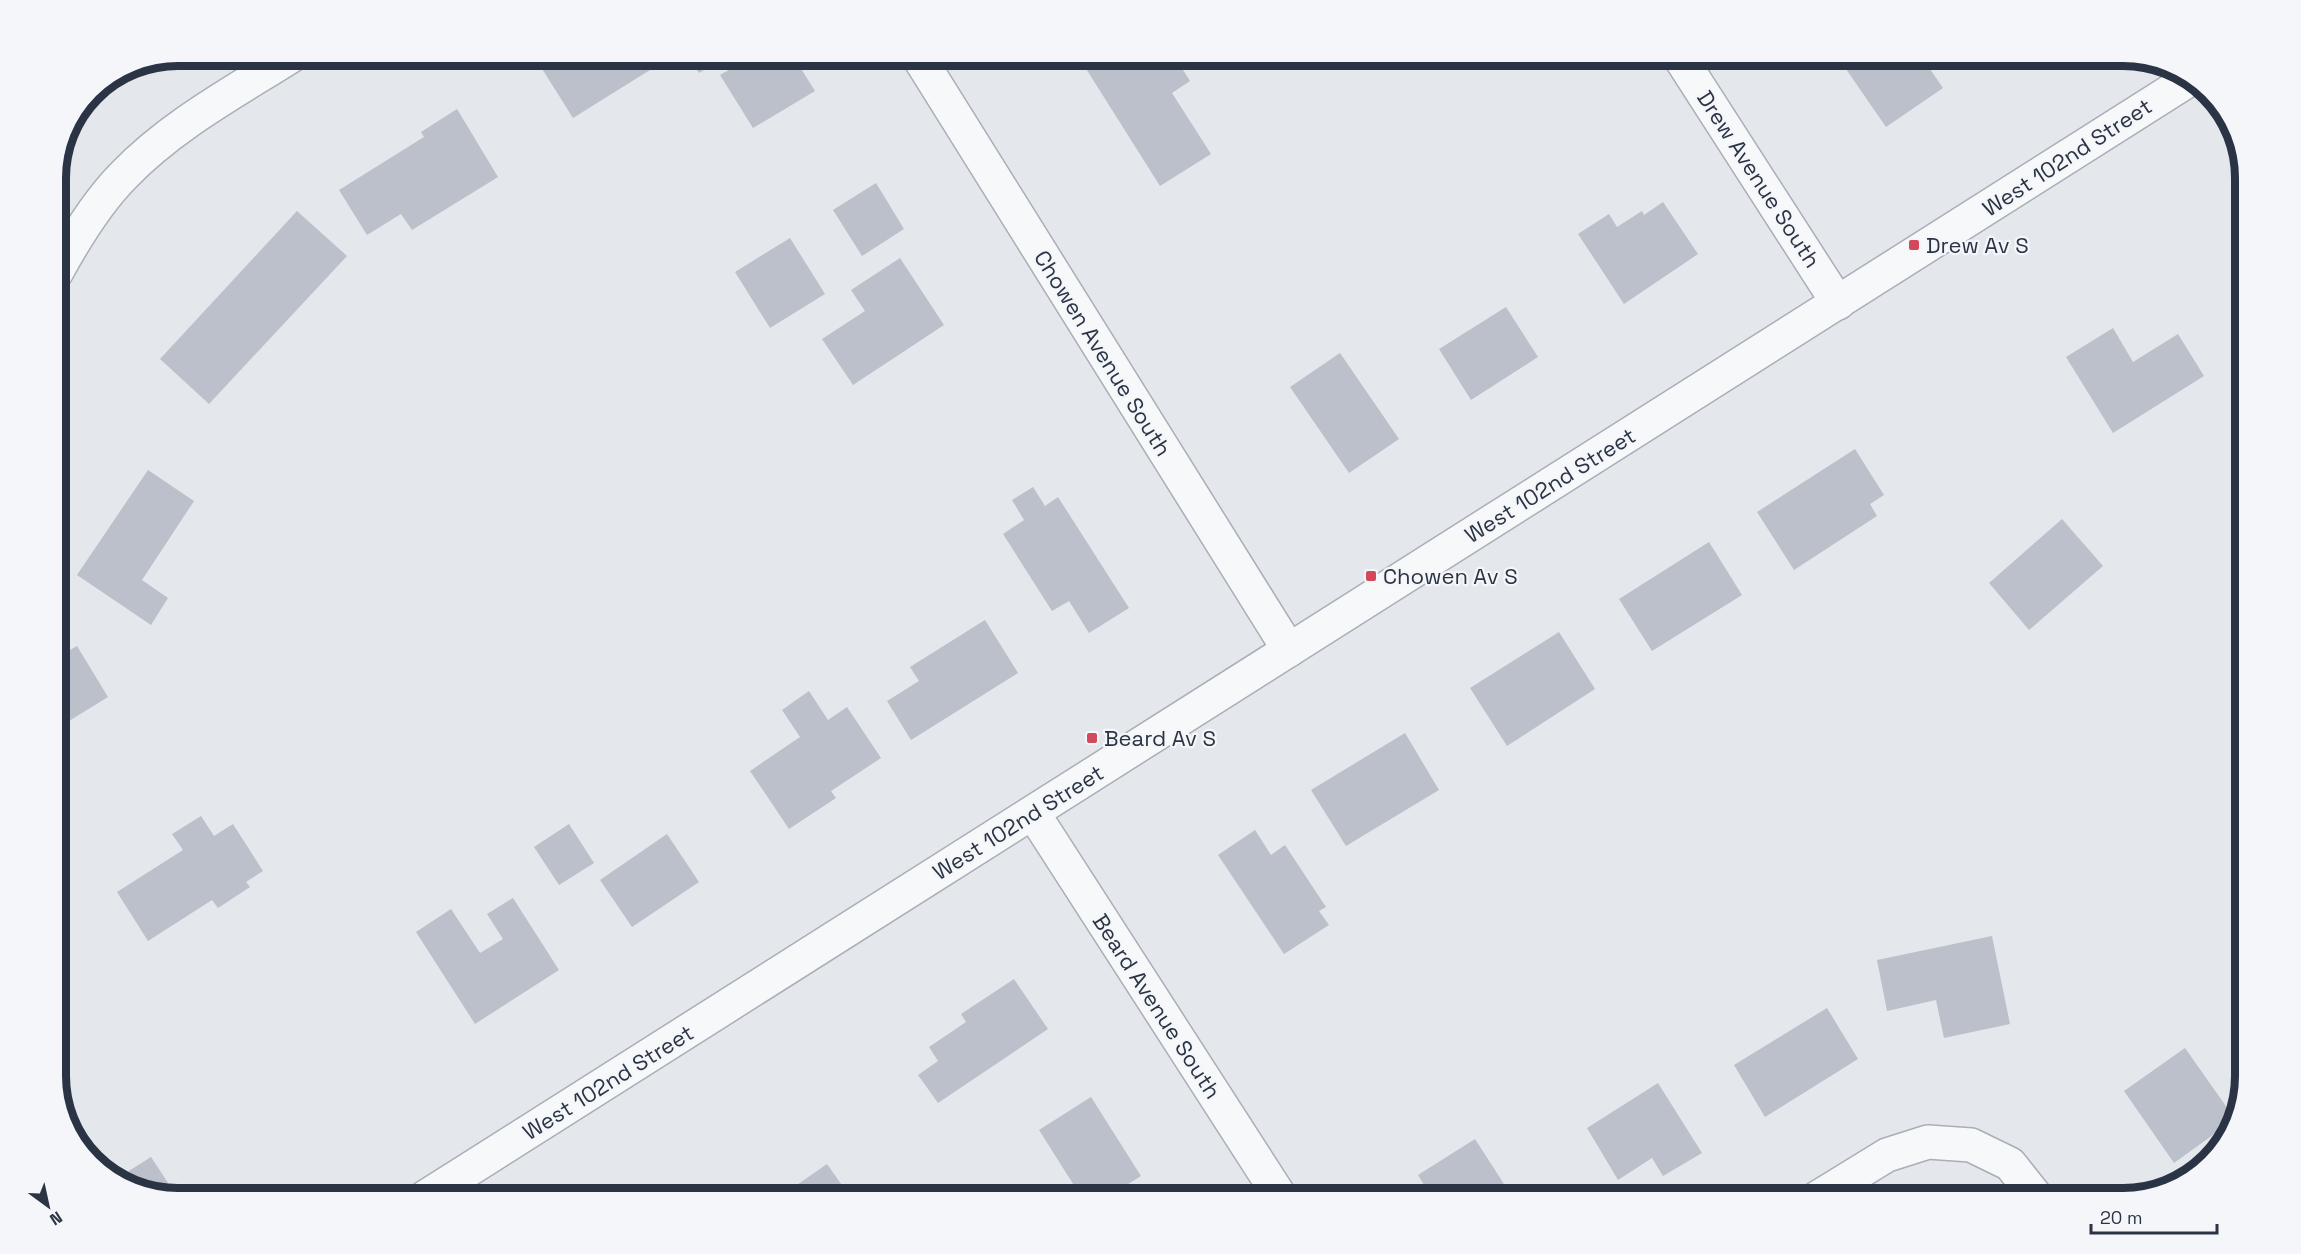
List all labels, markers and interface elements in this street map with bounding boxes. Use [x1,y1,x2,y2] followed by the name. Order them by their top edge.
[1691,85,1827,273] street label: Drew Avenue South
[1977,92,2157,222] street label: West 102nd Street
[1926,231,2029,259] place label: Drew Av S
[1907,238,1921,252] marker: Drew Av S
[1028,245,1178,461] street label: Chowen Avenue South
[1459,421,1641,549] street label: West 102nd Street
[1383,562,1518,590] place label: Chowen Av S
[1364,569,1378,583] marker: Chowen Av S
[1104,724,1216,752] place label: Beard Av S
[1085,731,1099,745] marker: Beard Av S
[927,758,1109,886] street label: West 102nd Street
[1087,908,1227,1104] street label: Beard Avenue South
[517,1018,699,1146] street label: West 102nd Street
[18,1176,78,1236] north arrow
[2091,1197,2217,1235] scale bar
[46,1206,66,1230] text: N
[2100,1206,2143,1229] text: 20 m

